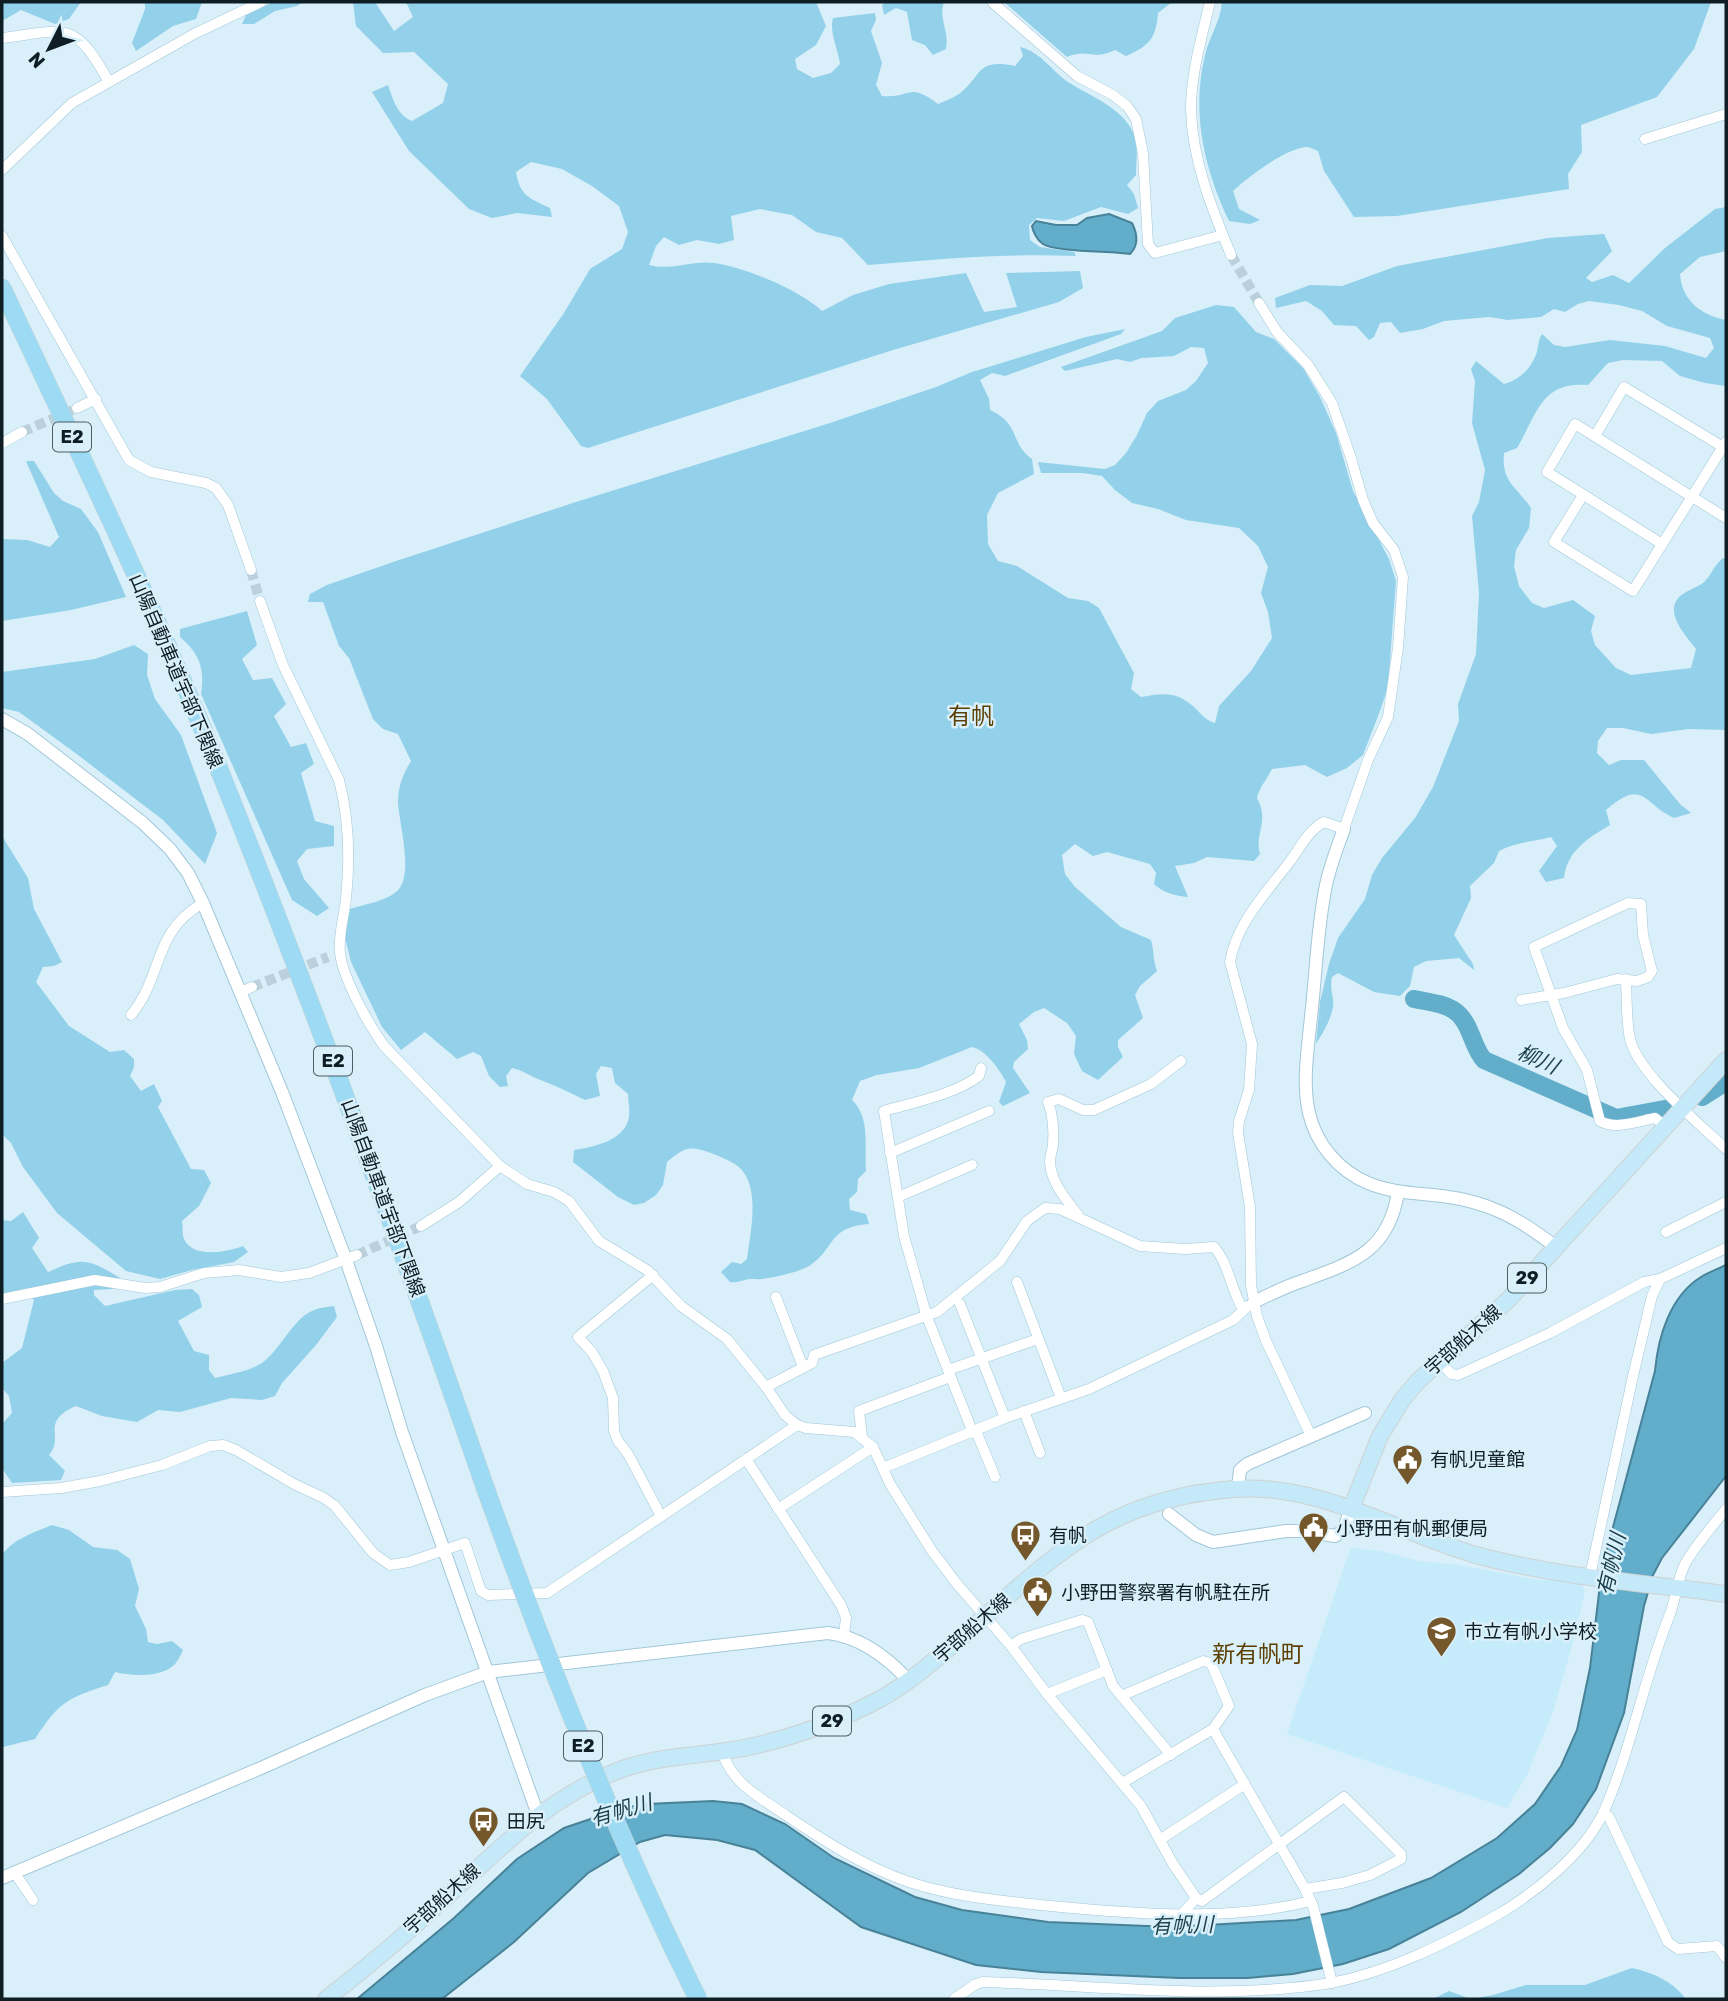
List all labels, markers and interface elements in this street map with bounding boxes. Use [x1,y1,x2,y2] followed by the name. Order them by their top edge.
[14,14,84,84] north arrow
[24,47,50,73] text: N
[53,422,91,452] road number: E2
[125,570,227,772] street label: 山陽自動車道宇部下関線
[948,702,994,730] district label: 有帆
[1514,1039,1564,1080] water label: 柳川
[314,1046,352,1076] road number: E2
[336,1096,430,1300] street label: 山陽自動車道宇部下関線
[1508,1264,1546,1293] road number: 29
[1420,1300,1506,1380] street label: 宇部船木線
[1390,1442,1424,1486] public building icon: 有帆児童館
[1430,1448,1525,1471] place label: 有帆児童館
[1296,1511,1330,1555] public building icon: 小野田有帆郵便局
[1336,1517,1488,1540] place label: 小野田有帆郵便局
[1009,1518,1043,1562] bus stop icon: 有帆
[1049,1524,1087,1547] place label: 有帆
[1592,1529,1631,1598] water label: 有帆川
[1021,1575,1055,1619] public building icon: 小野田警察署有帆駐在所
[1061,1581,1270,1604] place label: 小野田警察署有帆駐在所
[929,1588,1015,1668] street label: 宇部船木線
[1424,1614,1458,1658] school or university icon: 市立有帆小学校
[1464,1620,1597,1643] place label: 市立有帆小学校
[1212,1640,1304,1668] district label: 新有帆町
[813,1706,851,1736] road number: 29
[564,1731,602,1760] road number: E2
[587,1789,657,1831] water label: 有帆川
[467,1804,501,1848] bus stop icon: 田尻
[507,1810,545,1833] place label: 田尻
[399,1859,485,1939] street label: 宇部船木線
[1150,1911,1216,1939] water label: 有帆川

